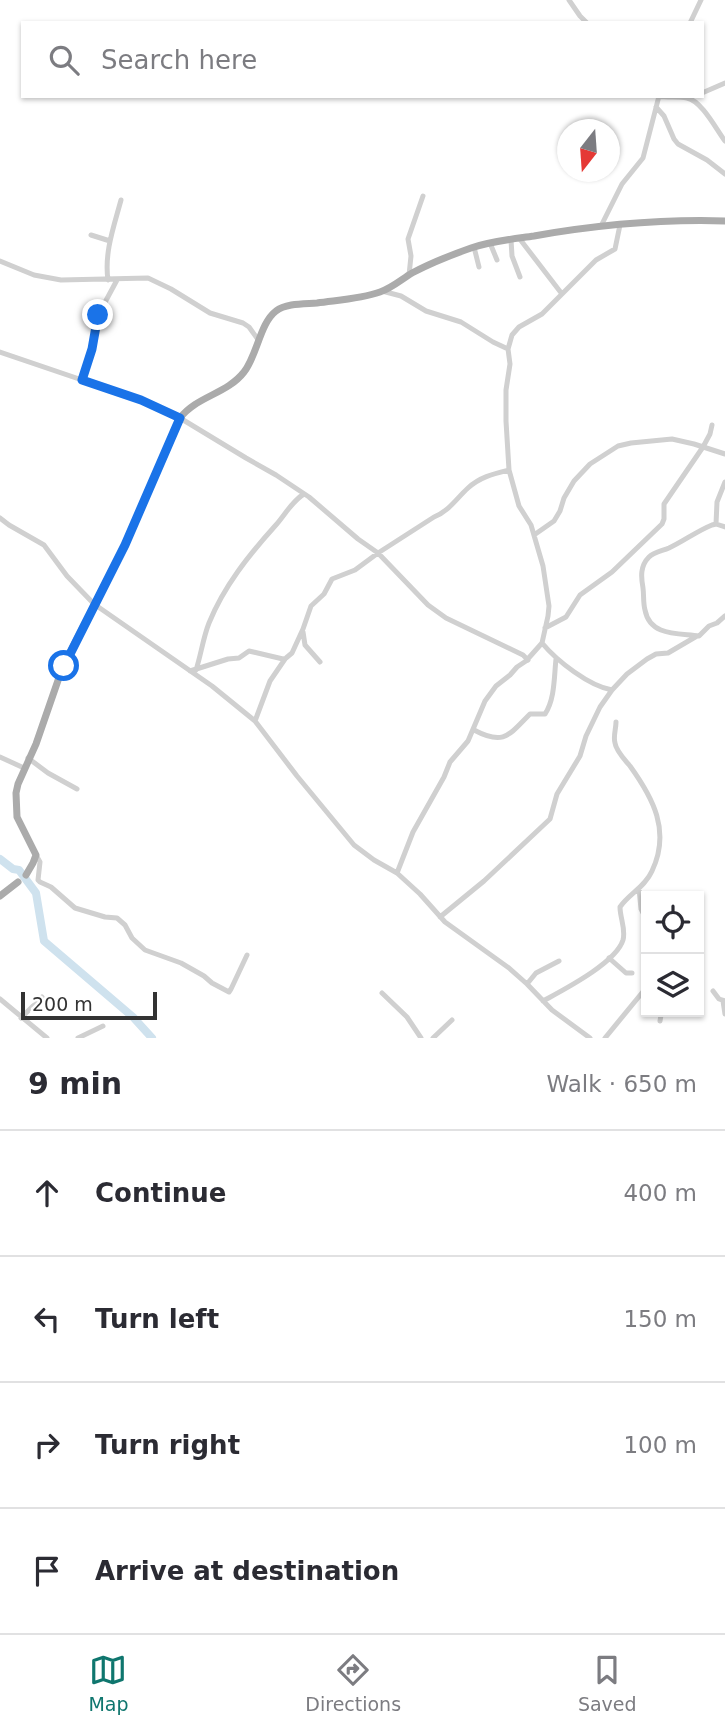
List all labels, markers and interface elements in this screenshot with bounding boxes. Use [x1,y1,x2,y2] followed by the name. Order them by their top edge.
[21,21,704,98] search box
[45,41,83,79] icon: search
[101,45,257,75] text: Search here
[557,119,620,182] north arrow
[82,299,113,330] route end
[48,650,79,681] route start
[641,891,704,1017] map controls
[641,891,704,954] button: locate
[641,954,704,1017] button: layers
[21,989,158,1021] scale bar
[32,993,93,1015] text: 200 m
[28,1066,122,1101] text: 9 min
[546,1071,697,1097] text: Walk · 650 m
[28,1174,66,1212] icon: ahead
[95,1178,226,1208] text: Continue
[623,1180,697,1206] text: 400 m
[28,1300,66,1338] icon: left
[95,1304,219,1334] text: Turn left
[623,1306,697,1332] text: 150 m
[28,1426,66,1464] icon: right
[95,1430,240,1460] text: Turn right
[623,1432,697,1458] text: 100 m
[28,1552,66,1590] icon: arrive
[95,1556,399,1586] text: Arrive at destination
[88,1651,129,1715] tab: Map
[305,1651,401,1715] tab: Directions
[578,1651,637,1715] tab: Saved

